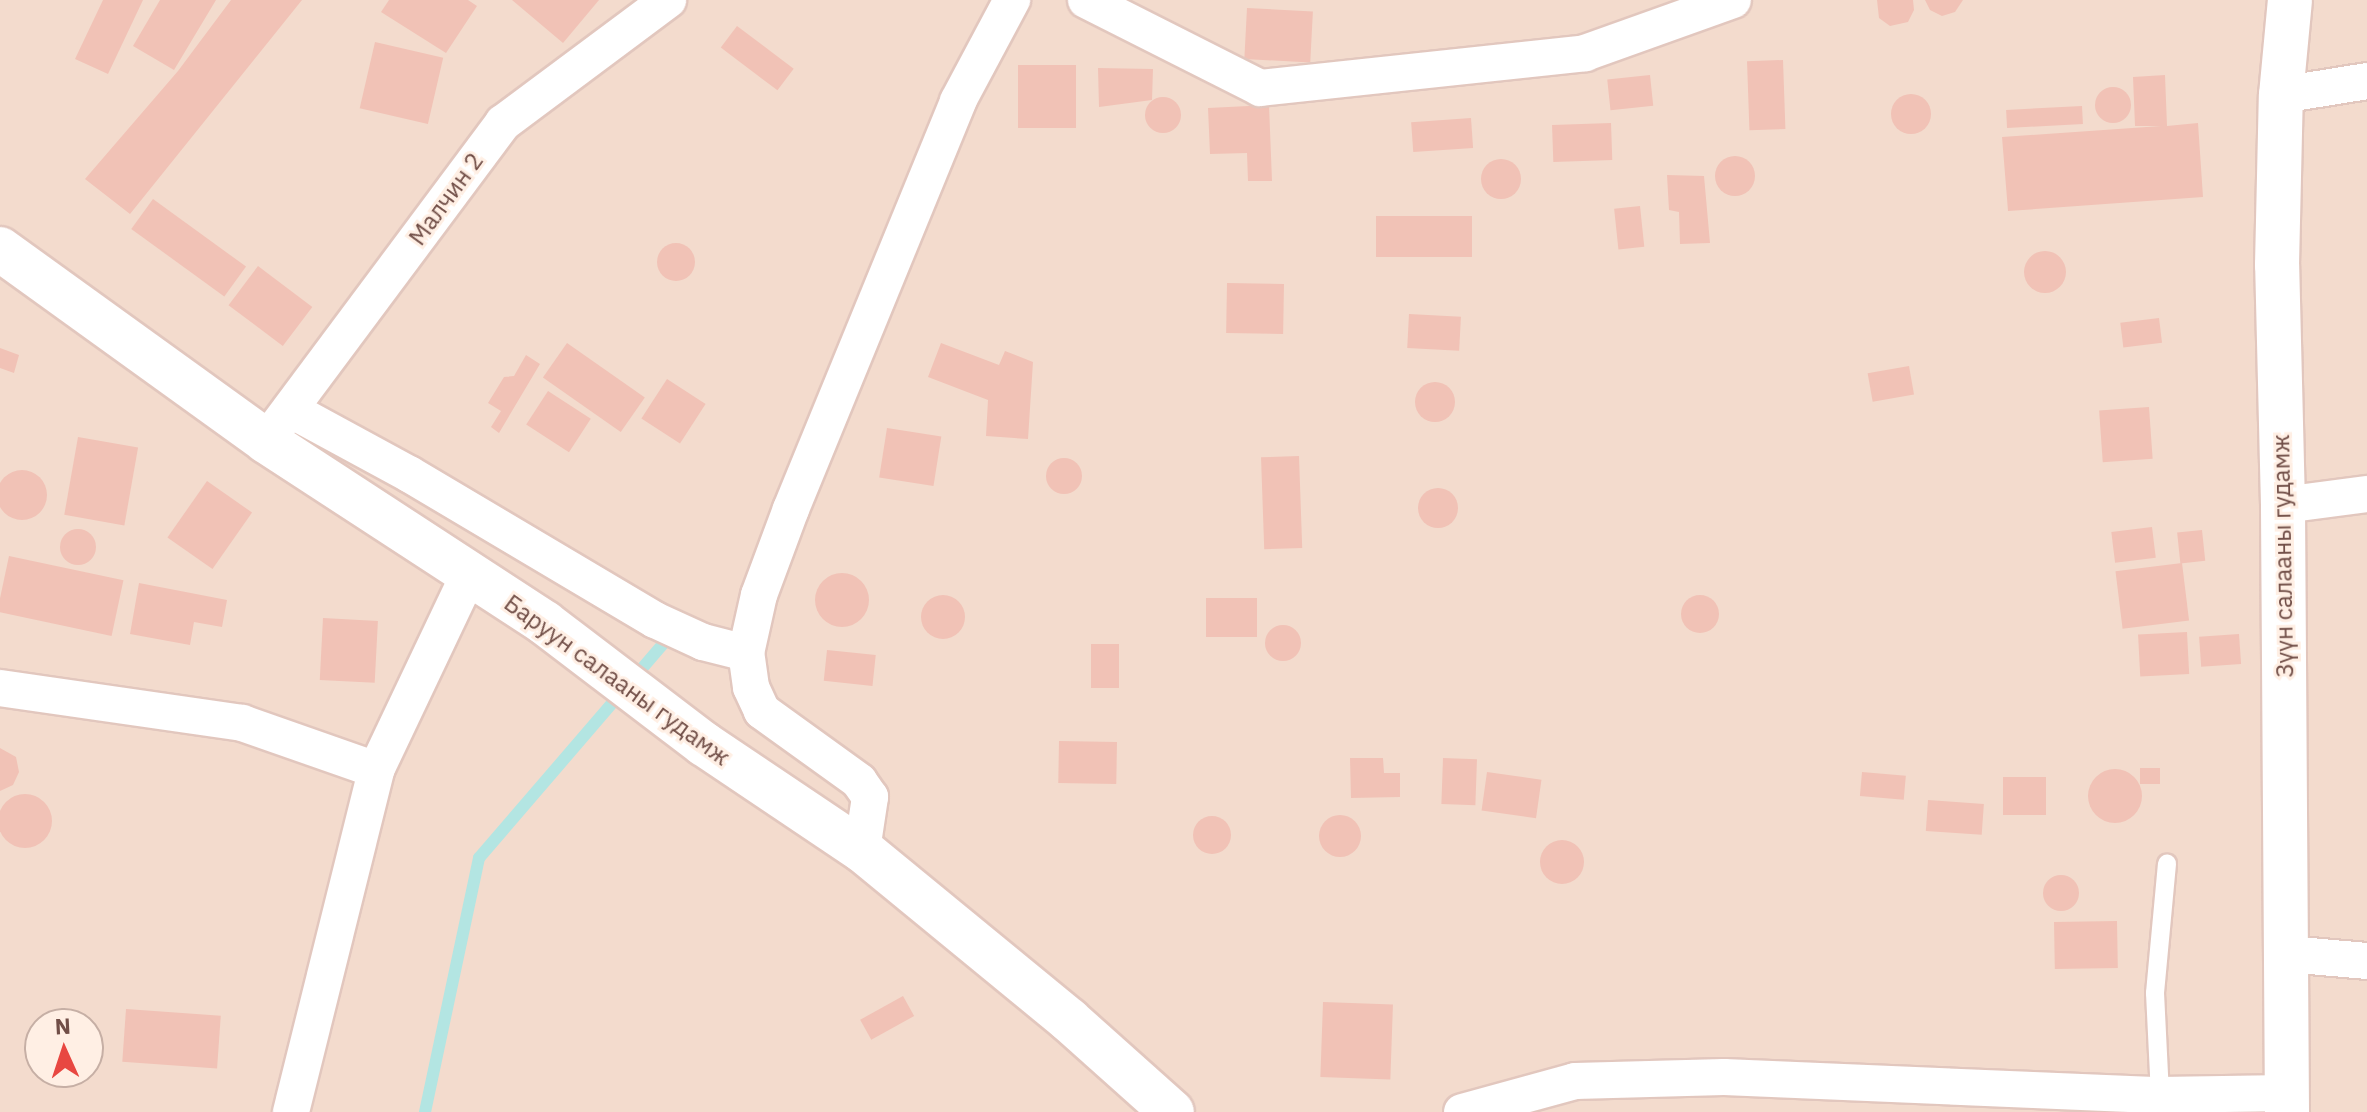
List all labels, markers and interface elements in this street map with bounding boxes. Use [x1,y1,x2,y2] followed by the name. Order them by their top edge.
[403,147,489,251] street label: Малчин 2
[2266,434,2300,678] street label: Зүүн салааны гудамж
[499,589,735,771] street label: Баруун салааны гудамж
[24,1008,104,1088] north arrow
[54,1011,72,1040] text: N

